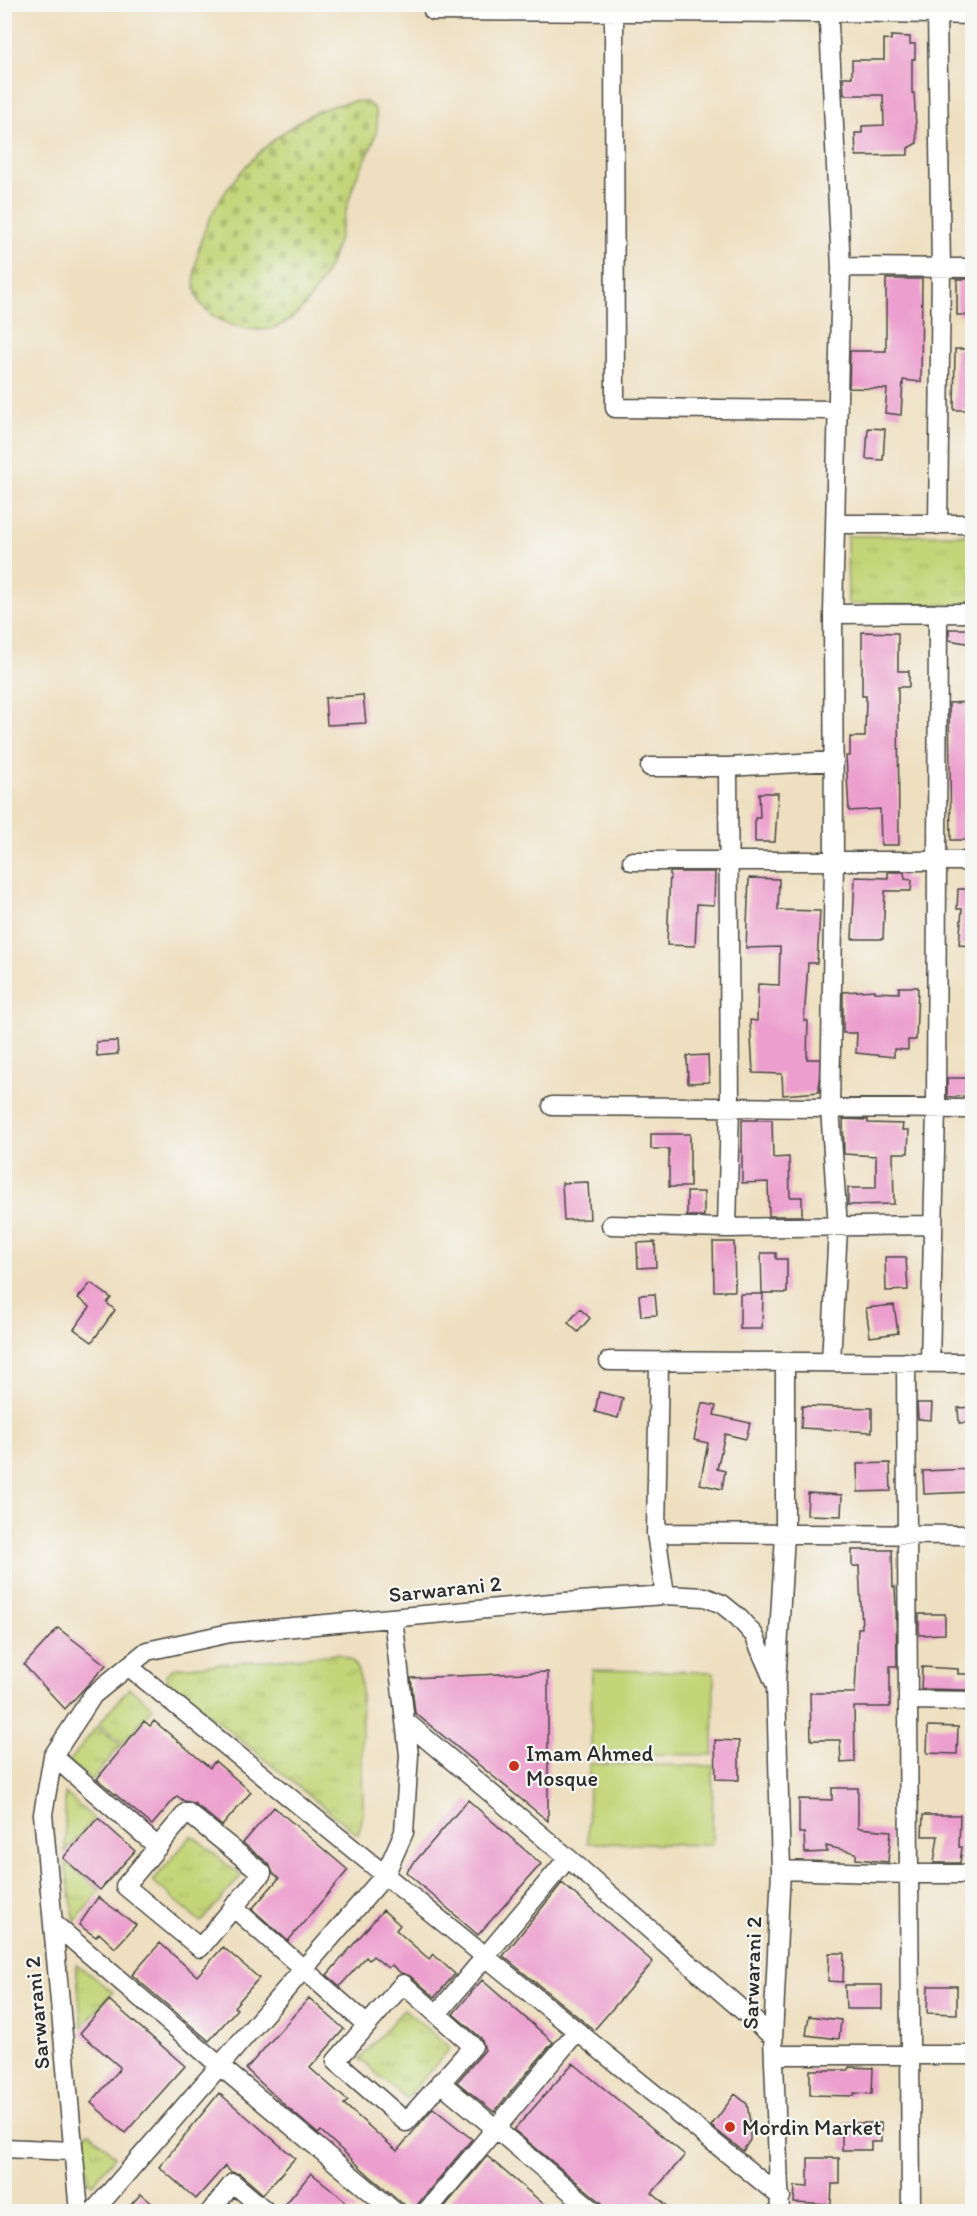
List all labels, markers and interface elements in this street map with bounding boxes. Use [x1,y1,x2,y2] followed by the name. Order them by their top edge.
[387,1570,503,1608] street label: Sarwarani 2
[526,1740,654,1792] place label: Imam Ahmed Mosque
[507,1759,521,1773] marker: Imam Ahmed Mosque
[737,1916,767,2030] street label: Sarwarani 2
[19,1955,55,2071] street label: Sarwarani 2
[742,2114,882,2141] place label: Mordin Market
[723,2120,737,2134] marker: Mordin Market

